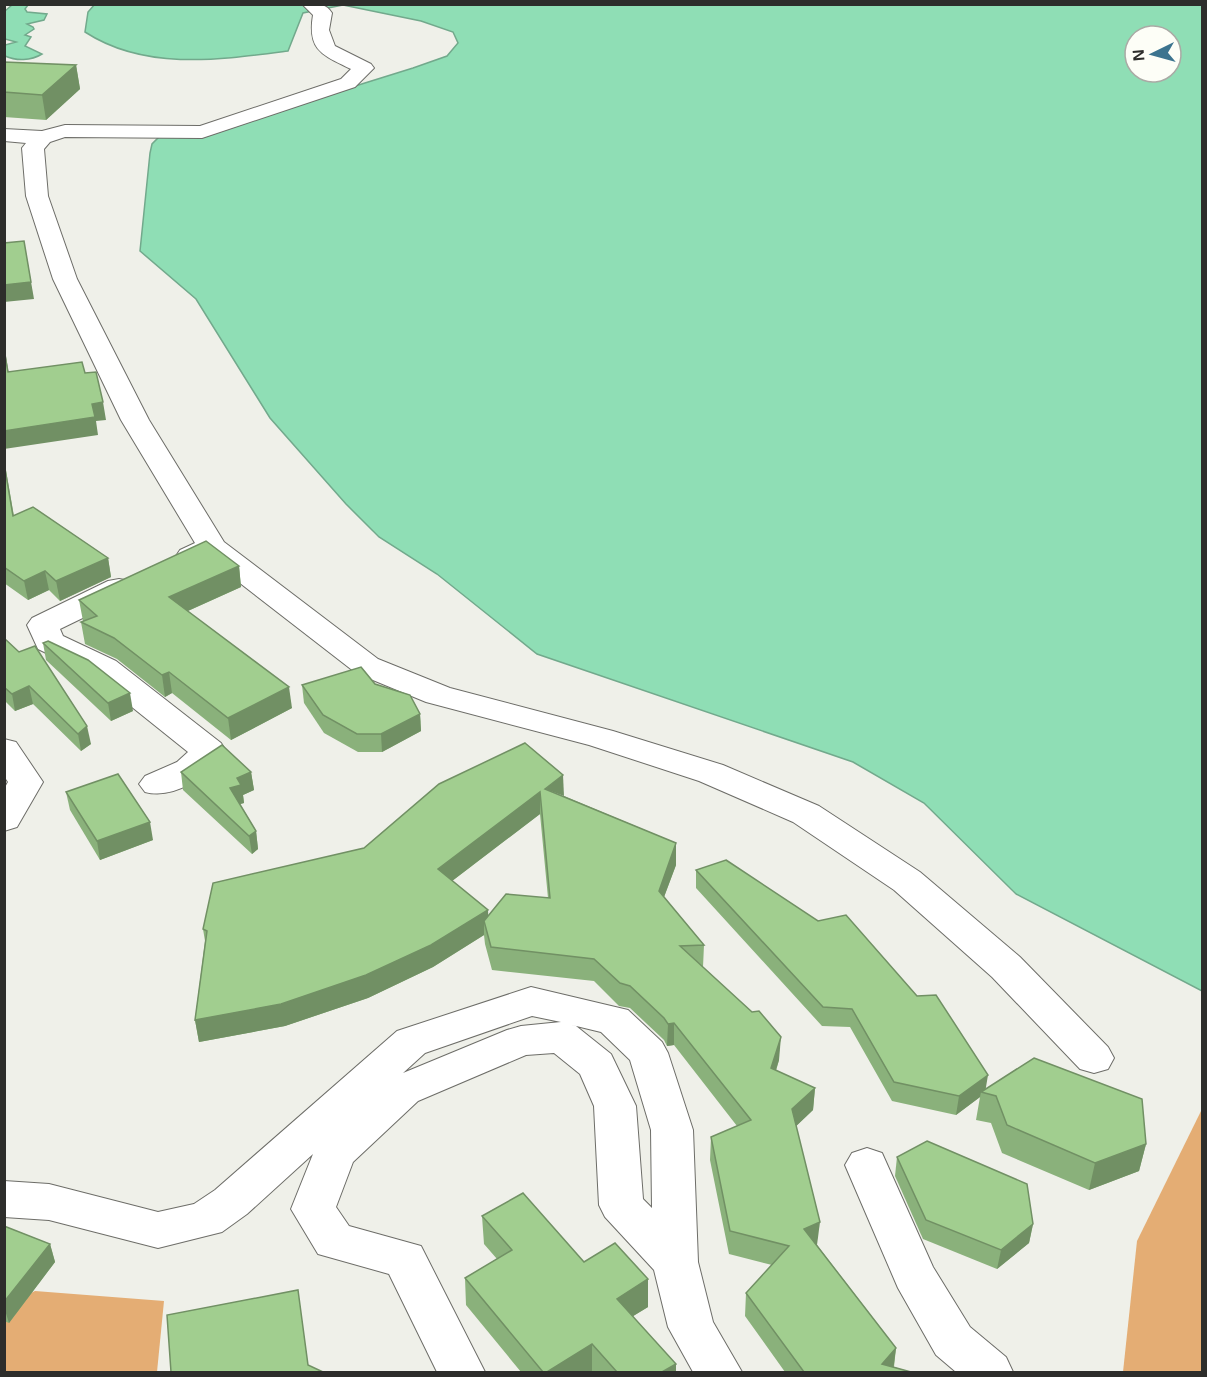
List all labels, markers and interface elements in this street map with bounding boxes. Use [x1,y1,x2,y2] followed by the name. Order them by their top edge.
[1123,24,1183,84] north arrow
[1130,49,1148,62] text: N

